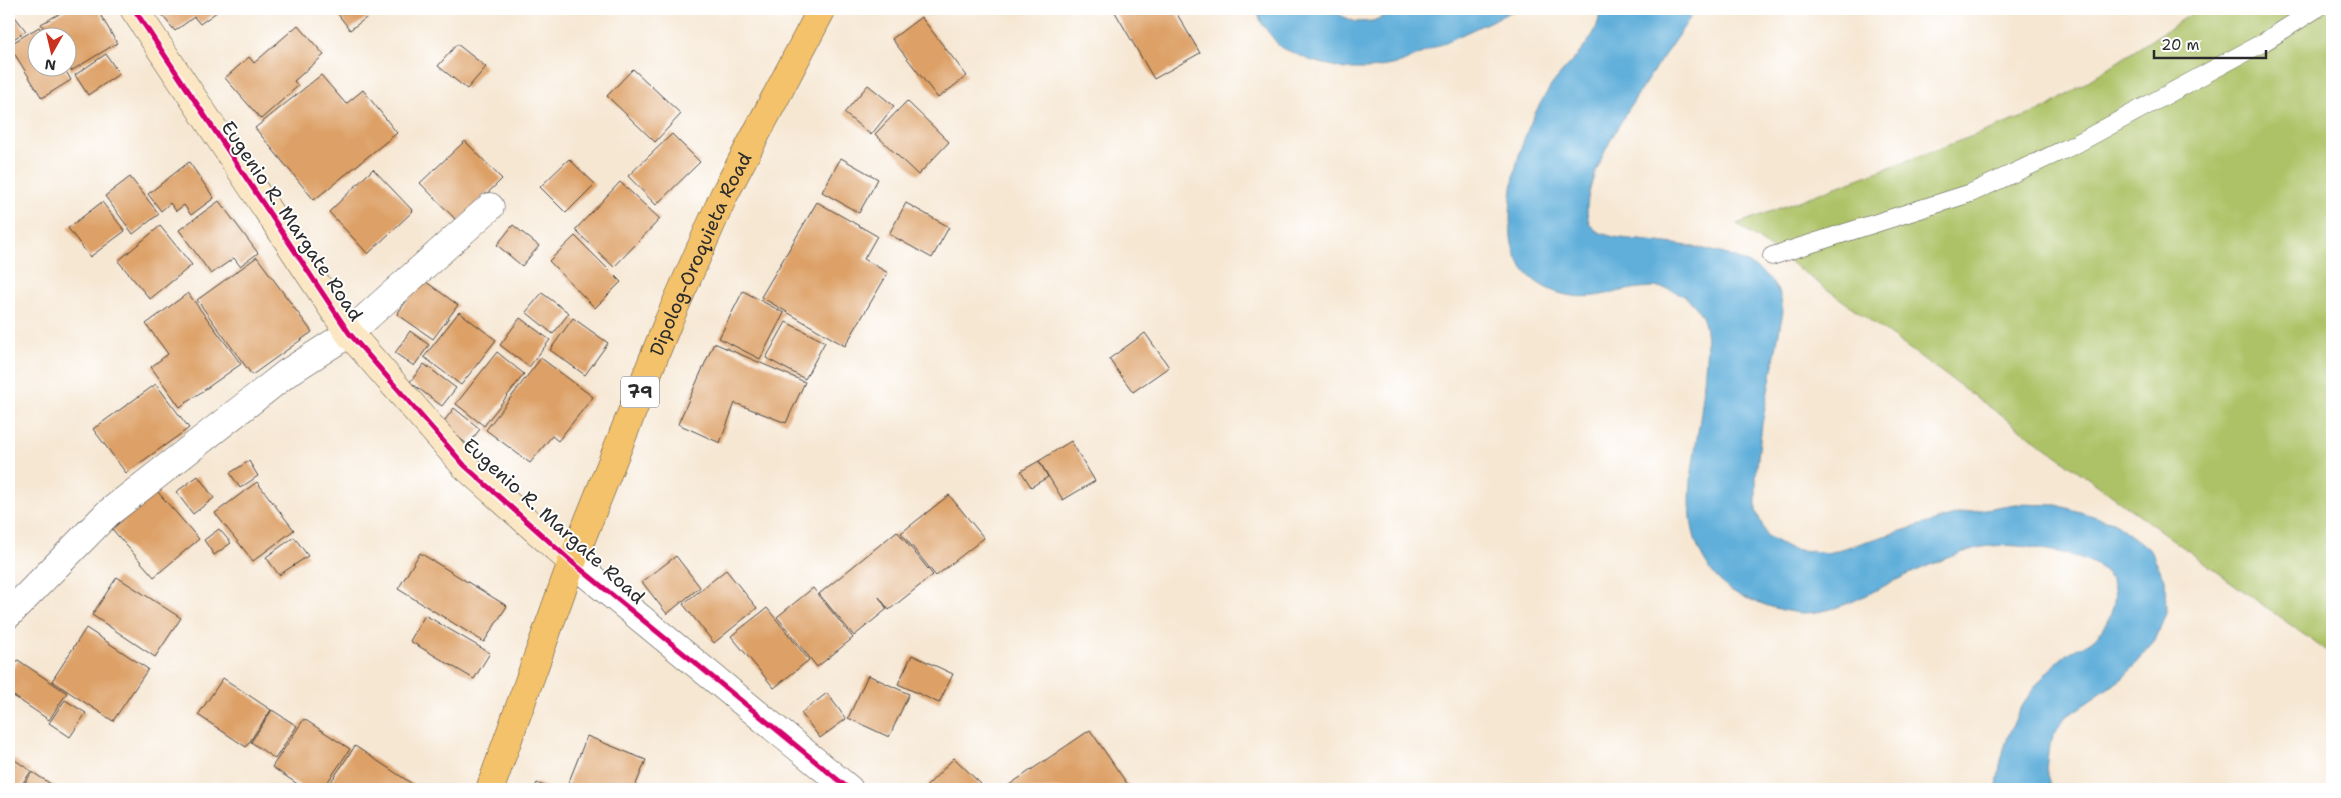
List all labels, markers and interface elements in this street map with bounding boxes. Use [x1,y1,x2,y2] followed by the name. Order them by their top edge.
[28,28,78,78] north arrow
[2154,28,2266,60] scale bar
[2161,35,2200,55] text: 20 m
[43,55,57,75] text: N
[216,116,368,326] street label: Eugenio R. Margate Road
[643,148,757,359] street label: Dipolog-Oroquieta Road
[621,377,659,408] road number: 79
[458,433,650,609] street label: Eugenio R. Margate Road

